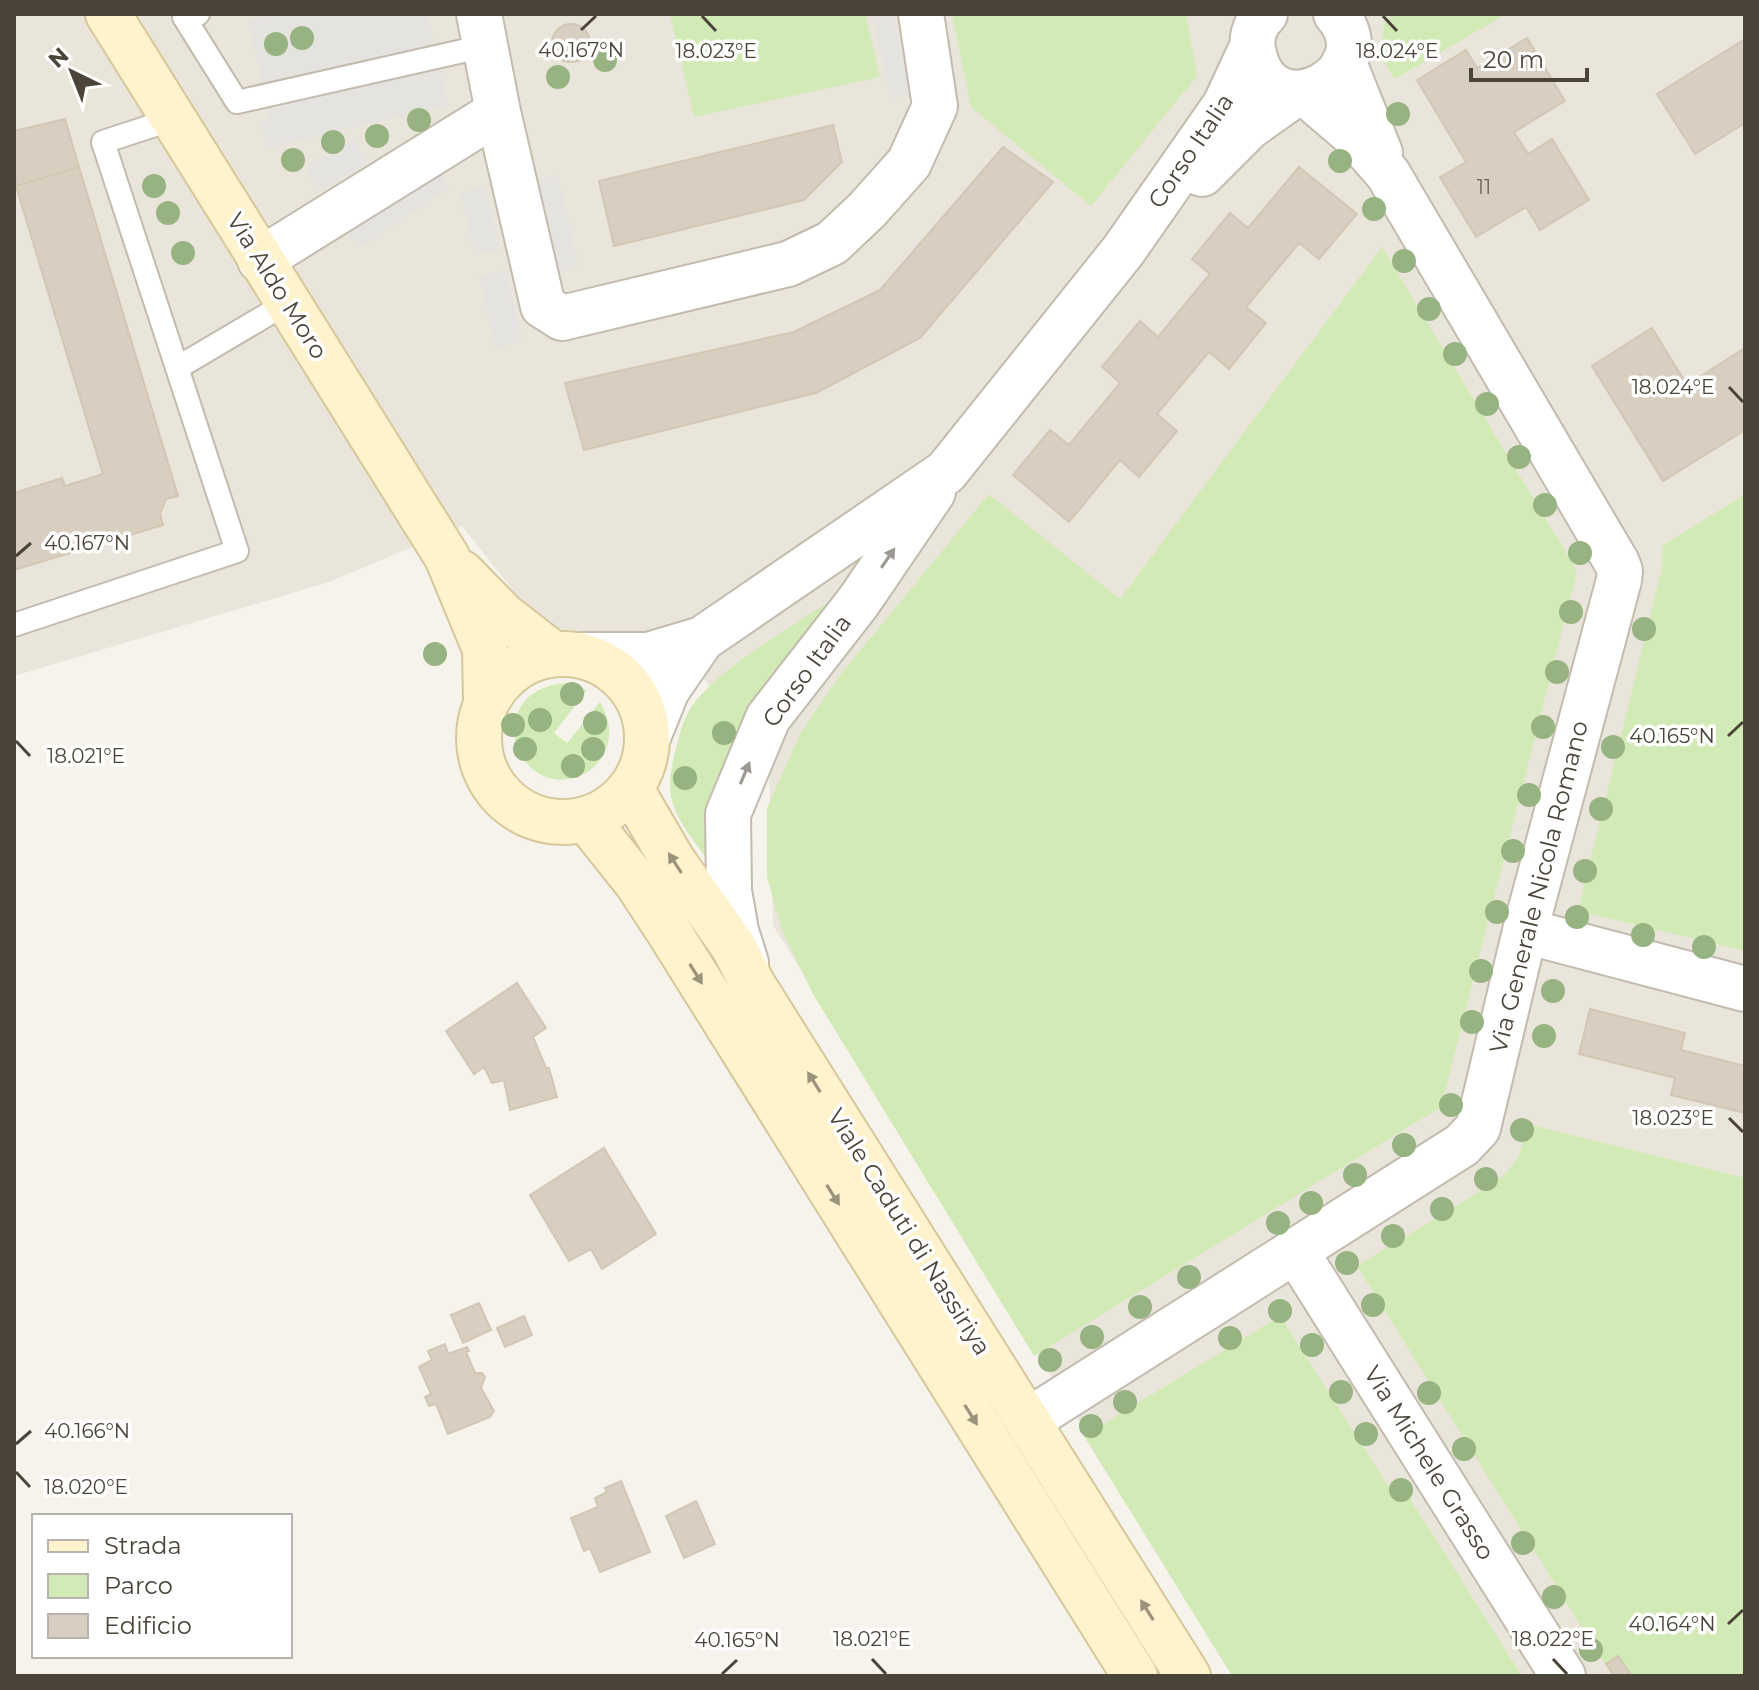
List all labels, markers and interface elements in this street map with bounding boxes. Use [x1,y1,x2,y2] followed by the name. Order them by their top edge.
[32,32,112,112] north arrow
[1471,32,1587,82] scale bar
[538,38,624,62] text: 40.167°N
[675,39,757,63] text: 18.023°E
[1356,39,1438,63] text: 18.024°E
[43,42,74,74] text: N
[1483,45,1544,74] text: 20 m
[1142,88,1239,213] street label: Corso Italia
[1477,175,1491,199] house number: 11
[221,207,334,364] street label: Via Aldo Moro
[1632,375,1714,399] text: 18.024°E
[44,531,130,555] text: 40.167°N
[880,547,895,569] one-way arrow
[756,609,857,733] street label: Corso Italia
[1483,718,1594,1056] street label: Via Generale Nicola Romano
[1629,724,1715,748] text: 40.165°N
[47,744,125,768] text: 18.021°E
[739,761,752,785] one-way arrow
[668,852,683,873] one-way arrow
[688,964,703,985] one-way arrow
[808,1071,822,1093] one-way arrow
[822,1103,997,1360] street label: Viale Caduti di Nassiriya
[1632,1106,1714,1130] text: 18.023°E
[826,1184,840,1206] one-way arrow
[1358,1360,1501,1565] street label: Via Michele Grasso
[964,1404,978,1426] one-way arrow
[44,1419,130,1443] text: 40.166°N
[44,1475,128,1499] text: 18.020°E
[32,1514,292,1658] legend
[104,1531,182,1560] text: Strada
[104,1571,173,1600] text: Parco
[1140,1599,1154,1621] one-way arrow
[104,1611,192,1640] text: Edificio
[1629,1612,1715,1636] text: 40.164°N
[833,1627,911,1651] text: 18.021°E
[1512,1627,1594,1651] text: 18.022°E
[694,1628,780,1652] text: 40.165°N

